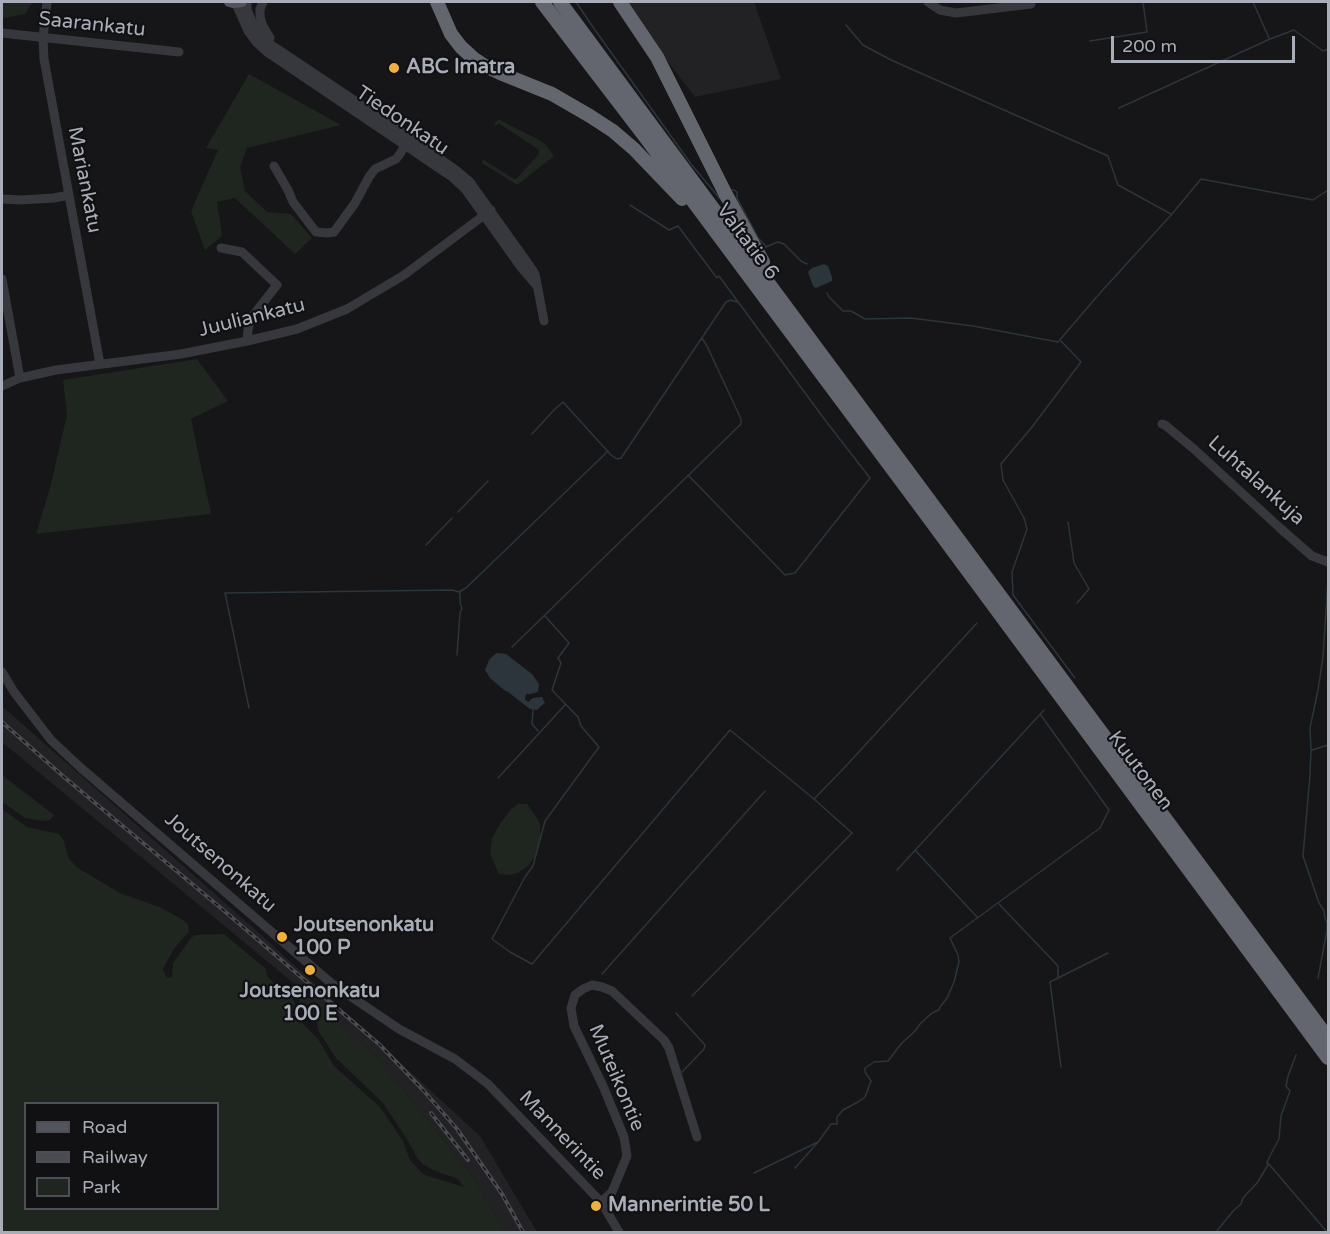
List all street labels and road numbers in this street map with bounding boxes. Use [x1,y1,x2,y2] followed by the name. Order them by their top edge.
[37,7,147,43] street label: Saarankatu
[351,81,453,161] street label: Tiedonkatu
[62,125,106,235] street label: Mariankatu
[711,199,783,285] street label: Valtatie 6
[196,293,308,343] street label: Juuliankatu
[1203,431,1309,531] street label: Luhtalankuja
[1102,727,1178,815] street label: Kuutonen
[159,808,281,918] street label: Joutsenonkatu
[583,1021,649,1135] street label: Muteikontie
[514,1086,610,1186] street label: Mannerintie

